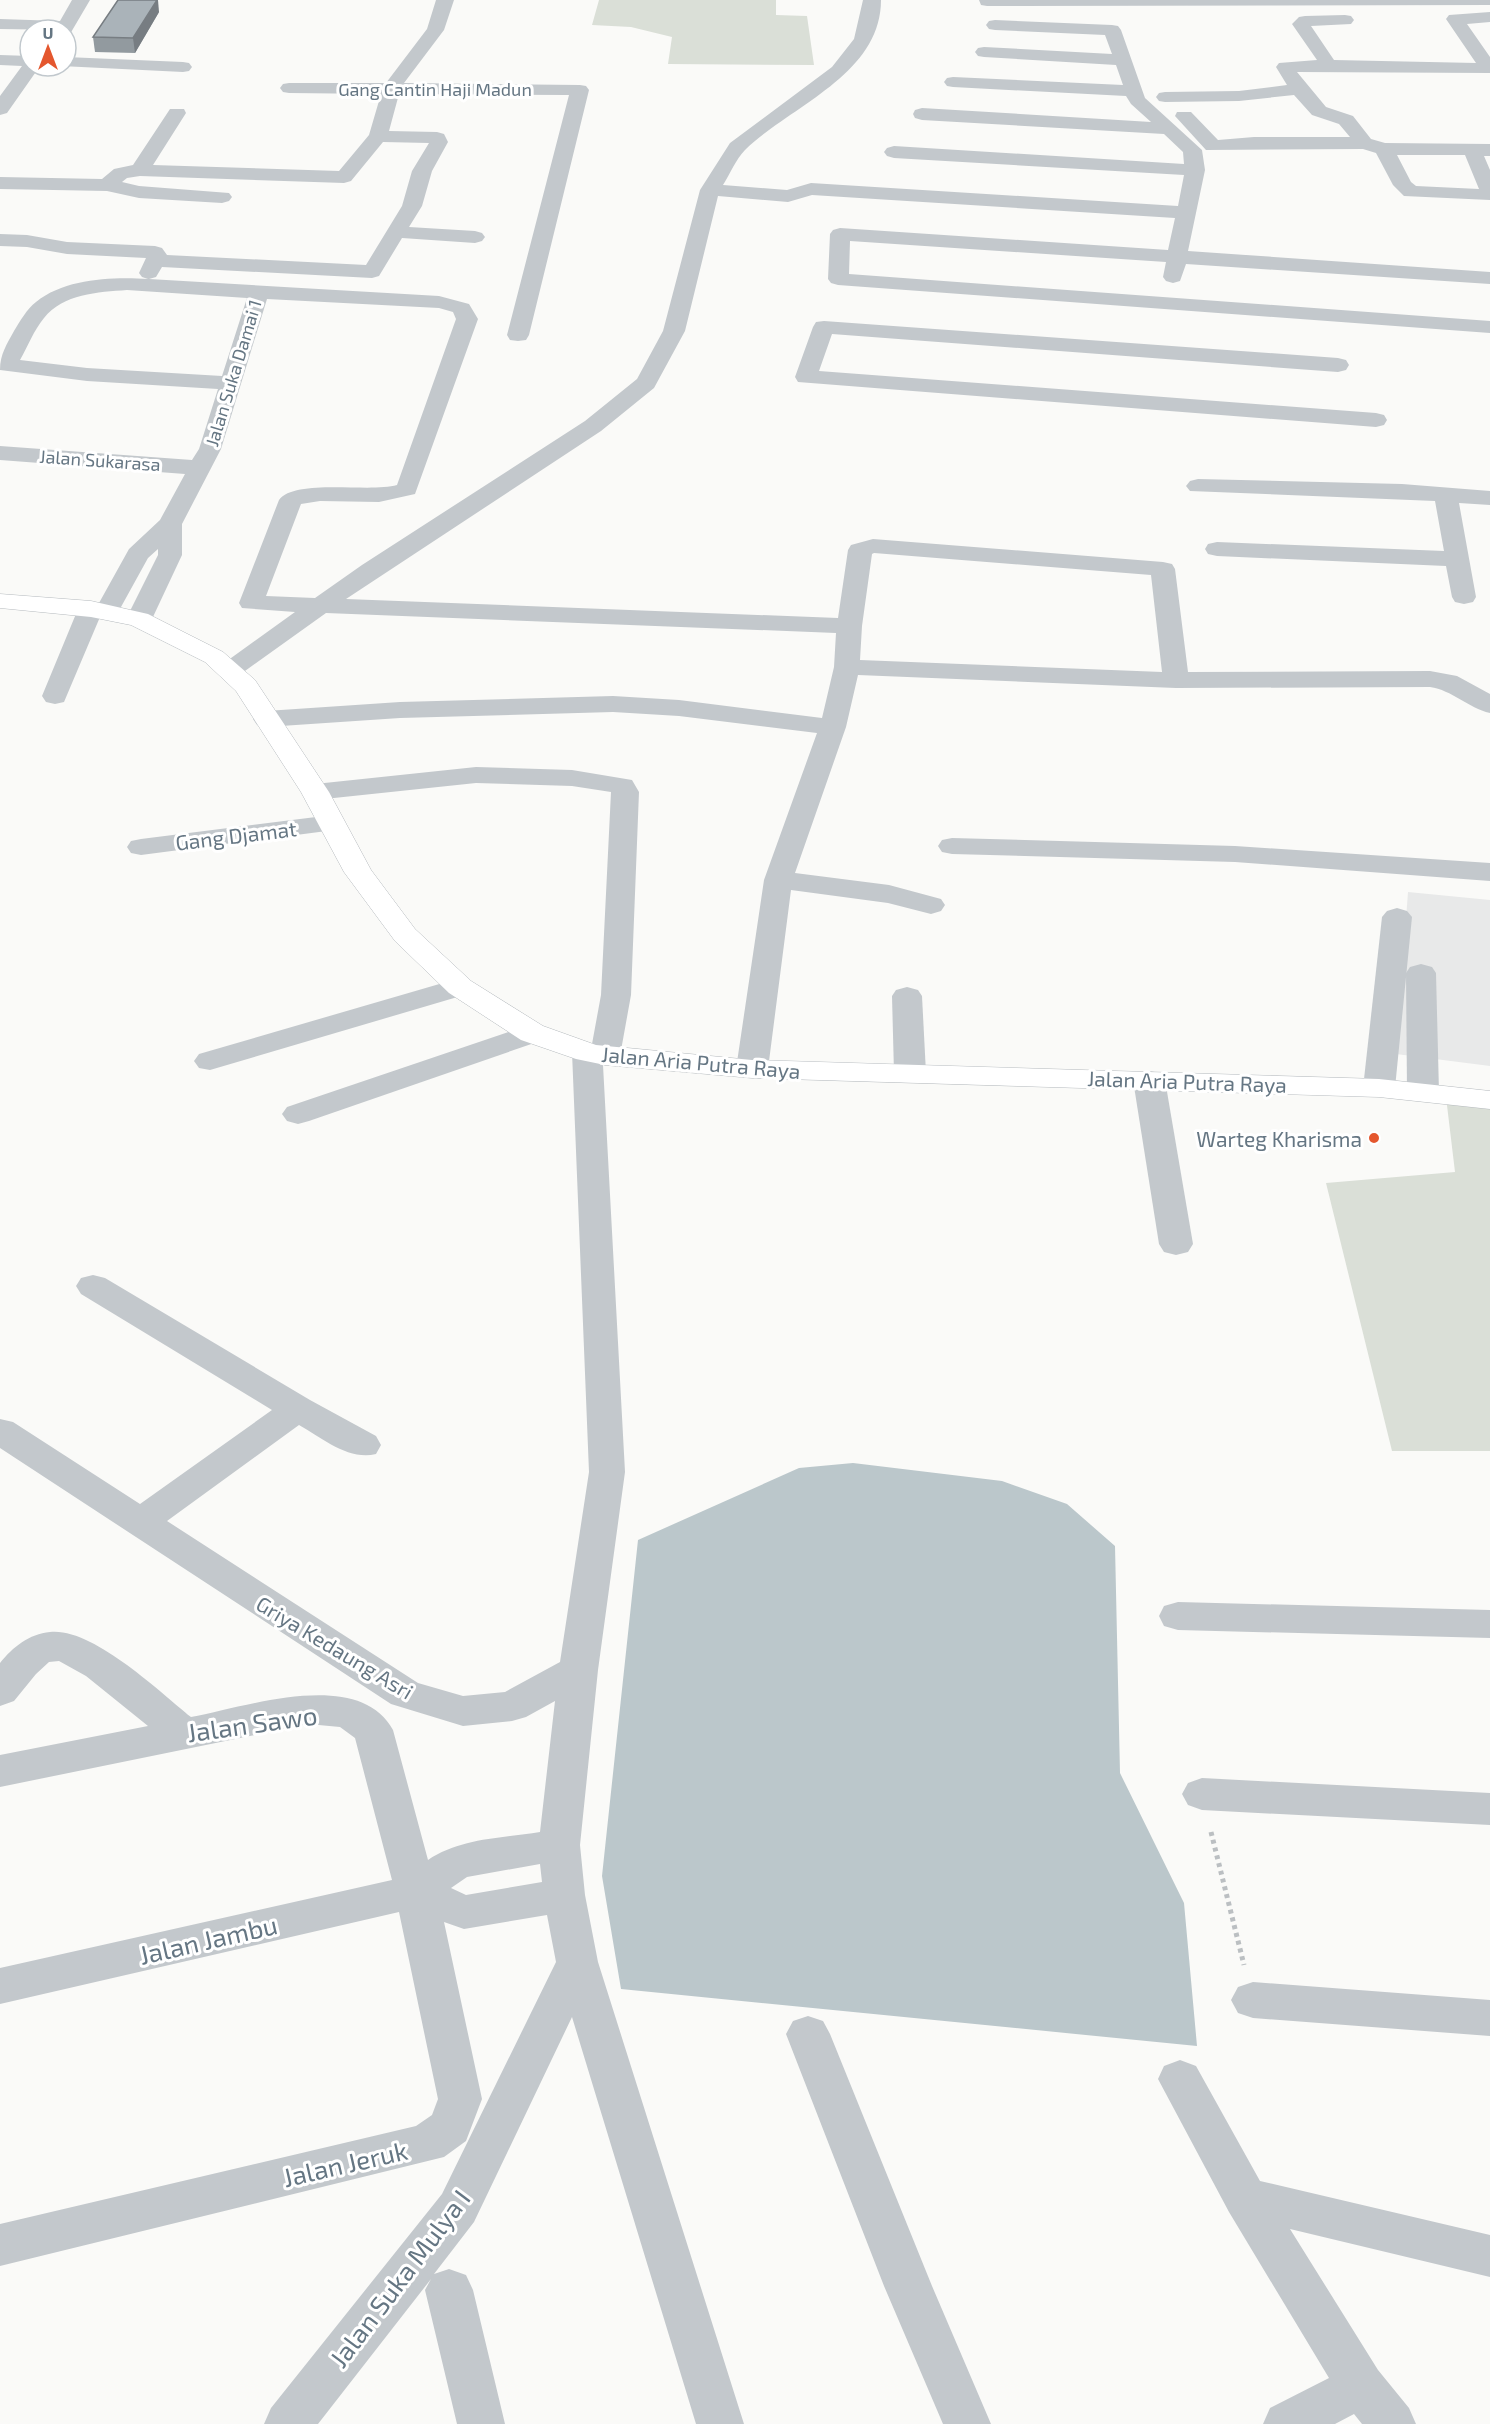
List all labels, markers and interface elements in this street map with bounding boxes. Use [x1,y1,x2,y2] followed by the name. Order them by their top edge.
[18,18,78,78] north arrow
[43,23,53,42] text: U
[338,78,532,100] street label: Gang Cantin Haji Madun
[200,297,266,449] street label: Jalan Suka Damai 1
[39,445,161,475] street label: Jalan Sukarasa
[174,815,298,856] street label: Gang Djamat
[600,1041,802,1083] street label: Jalan Aria Putra Raya
[1087,1065,1287,1097] street label: Jalan Aria Putra Raya
[1196,1126,1362,1151] place label: Warteg Kharisma
[1367,1131,1381,1145] marker: Warteg Kharisma
[252,1590,418,1704] street label: Griya Kedaung Asri
[185,1699,319,1747] street label: Jalan Sawo
[136,1908,280,1970] street label: Jalan Jambu
[280,2134,410,2192] street label: Jalan Jeruk
[322,2183,476,2373] street label: Jalan Suka Mulya I

